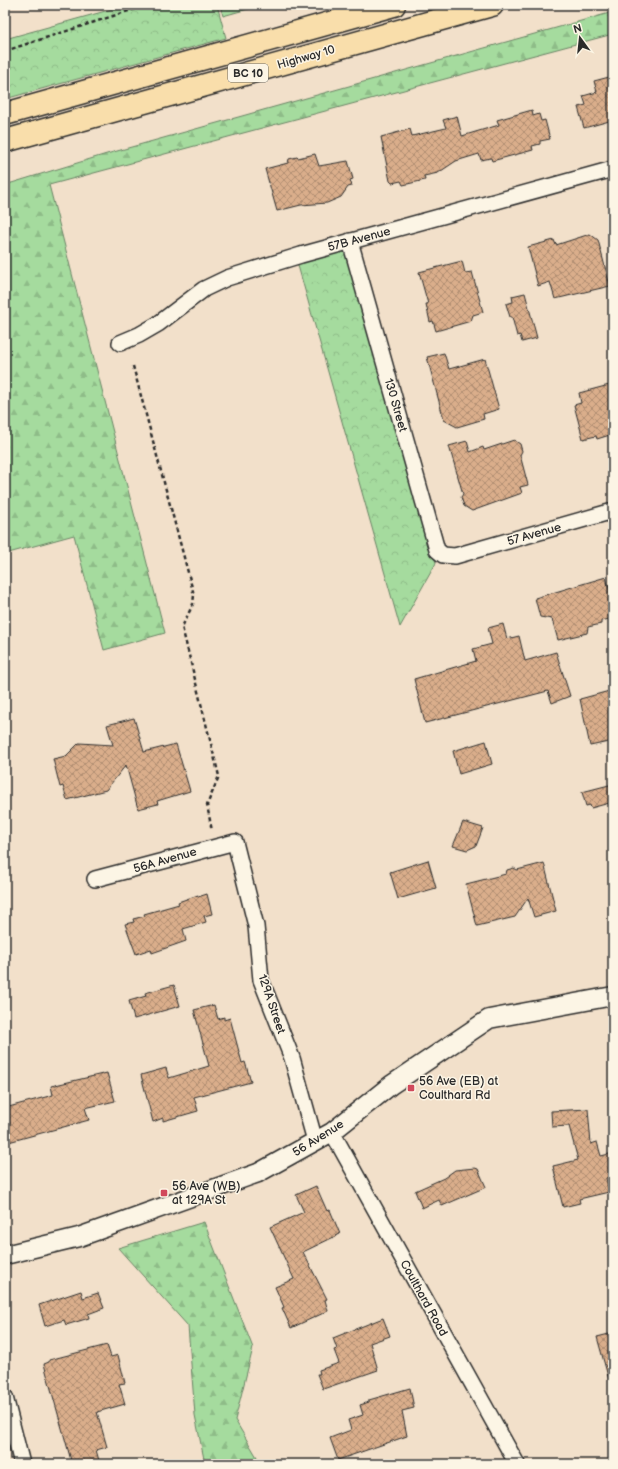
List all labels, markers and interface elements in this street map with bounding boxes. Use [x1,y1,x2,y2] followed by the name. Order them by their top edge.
[560,18,600,58] north arrow
[572,21,583,36] text: N
[276,42,337,73] street label: Highway 10
[228,64,268,82] road number: BC 10
[326,224,392,255] street label: 57B Avenue
[381,377,410,434] street label: 130 Street
[505,520,563,549] street label: 57 Avenue
[132,844,198,877] street label: 56A Avenue
[254,972,289,1036] street label: 129A Street
[419,1074,498,1103] place label: 56 Ave (EB) at Coulthard Rd
[406,1083,416,1093] marker: 56 Ave (EB) at Coulthard Rd
[290,1117,347,1160] street label: 56 Avenue
[172,1179,240,1208] place label: 56 Ave (WB) at 129A St
[159,1188,169,1198] marker: 56 Ave (WB) at 129A St
[396,1257,451,1339] street label: Coulthard Road

